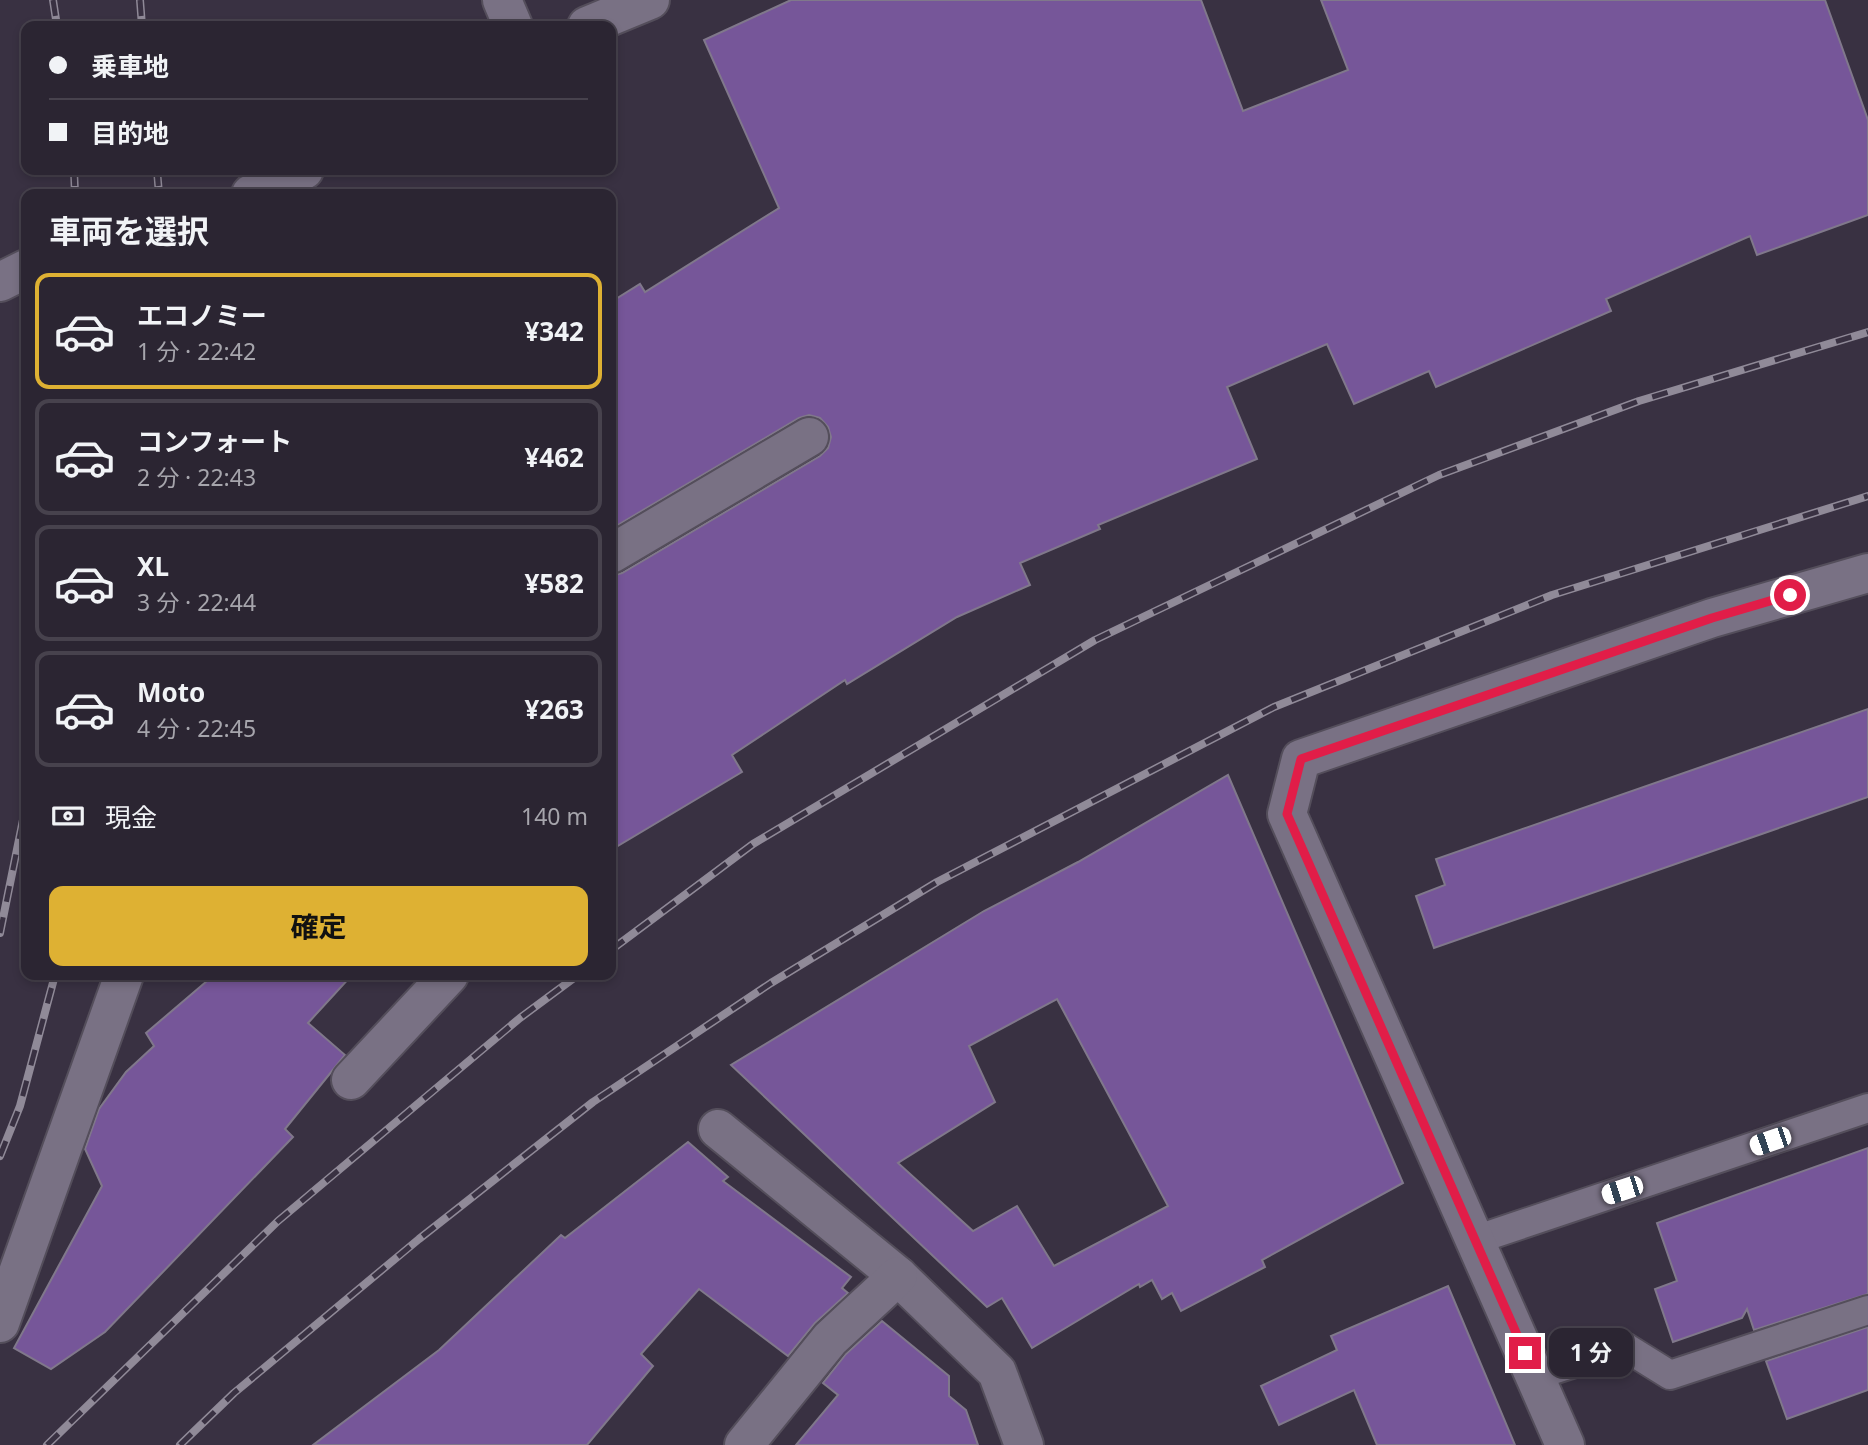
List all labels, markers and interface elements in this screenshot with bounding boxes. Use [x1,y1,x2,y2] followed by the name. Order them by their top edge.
[91,48,169,84] text: 乗車地
[91,115,169,151] text: 目的地
[49,209,209,252] text: 車両を選択
[137,297,267,333] text: エコノミー
[53,300,116,363] icon: car
[525,313,584,349] text: ¥342
[137,335,256,367] text: 1 分 · 22:42
[137,423,292,459] text: コンフォート
[53,426,116,489] icon: car
[525,439,584,475] text: ¥462
[137,461,256,493] text: 2 分 · 22:43
[137,548,169,584] text: XL
[53,552,116,615] icon: car
[525,565,584,601] text: ¥582
[1774,579,1806,611] route start
[137,586,256,618] text: 3 分 · 22:44
[137,674,205,710] text: Moto
[53,678,116,741] icon: car
[525,691,584,727] text: ¥263
[137,712,256,744] text: 4 分 · 22:45
[49,797,87,835] icon: cash
[105,799,157,835] text: 現金
[521,800,588,832] text: 140 m
[49,886,588,966] button: 確定
[1747,1124,1794,1158] car
[1599,1174,1646,1206] car
[1550,1328,1634,1378] callout: 1 分
[1570,1336,1612,1368] text: 1 分
[1509,1337,1541,1369] route end

